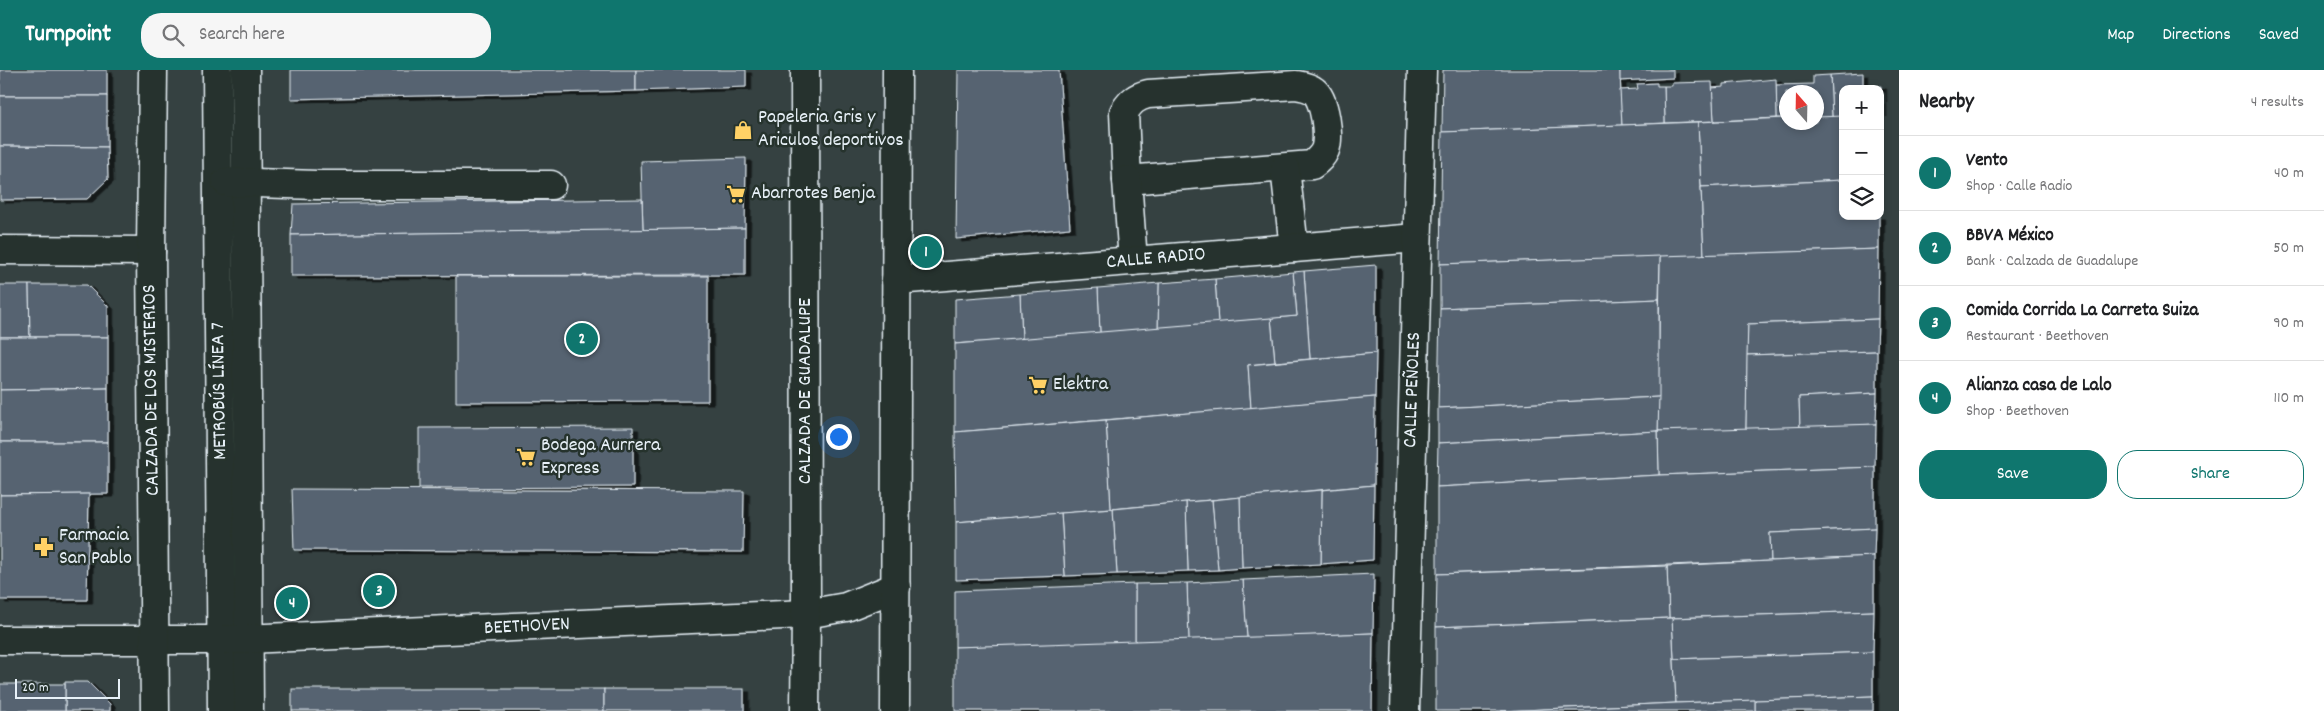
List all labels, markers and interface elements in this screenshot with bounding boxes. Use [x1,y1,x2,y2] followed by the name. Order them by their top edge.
[141,13,491,58] search box
[25,18,111,52] text: Turnpoint
[159,21,187,49] icon: search
[199,22,285,49] text: Search here
[2107,23,2134,48] text: Map
[2162,23,2231,48] text: Directions
[2259,23,2299,48] text: Saved
[1779,85,1824,130] north arrow
[1839,85,1884,220] map controls
[1839,85,1884,130] button: +
[1919,88,1974,118] text: Nearby
[2251,91,2304,114] text: 4 results
[758,104,904,155] place label: Papeleria Gris y Ariculos deportivos
[732,119,754,141] shop icon: Papeleria Gris y Ariculos deportivos
[1839,130,1884,175] button: −
[1966,148,2008,175] text: Vento
[1933,162,1937,185] text: 1
[2274,162,2304,185] text: 40 m
[1839,175,1884,220] button: layers
[1966,175,2072,198] text: Shop · Calle Radio
[751,180,876,208] place label: Abarrotes Benja
[725,183,747,205] supermarket icon: Abarrotes Benja
[1966,223,2054,250] text: BBVA México
[910,233,942,271] pin: 1
[1932,237,1939,260] text: 2
[2273,237,2304,260] text: 50 m
[1105,241,1207,277] street label: CALLE RADIO
[1966,250,2138,273] text: Bank · Calzada de Guadalupe
[136,284,168,496] street label: CALZADA DE LOS MISTERIOS
[792,298,820,484] street label: CALZADA DE GUADALUPE
[1966,298,2198,325] text: Comida Corrida La Carreta Suiza
[1931,312,1939,335] text: 3
[2273,312,2304,335] text: 90 m
[566,320,598,358] pin: 2
[205,322,235,460] street label: METROBÚS LÍNEA 7
[1966,325,2109,348] text: Restaurant · Beethoven
[1397,332,1429,448] street label: CALLE PEÑOLES
[1053,371,1109,399] place label: Elektra
[1966,373,2112,400] text: Alianza casa de Lalo
[1027,374,1049,396] supermarket icon: Elektra
[1932,387,1938,410] text: 4
[2274,387,2304,410] text: 110 m
[1966,400,2069,423] text: Shop · Beethoven
[826,424,852,450] your location
[541,432,661,483] place label: Bodega Aurrera Express
[515,446,537,468] supermarket icon: Bodega Aurrera Express
[1919,450,2107,499] button: Save
[2117,450,2304,499] button: Share
[59,522,132,573] place label: Farmacia San Pablo
[33,536,55,558] pharmacy icon: Farmacia San Pablo
[363,572,395,610] pin: 3
[276,584,308,622] pin: 4
[483,611,571,643] street label: BEETHOVEN
[15,676,120,699] scale bar
[22,678,49,698] text: 20 m

